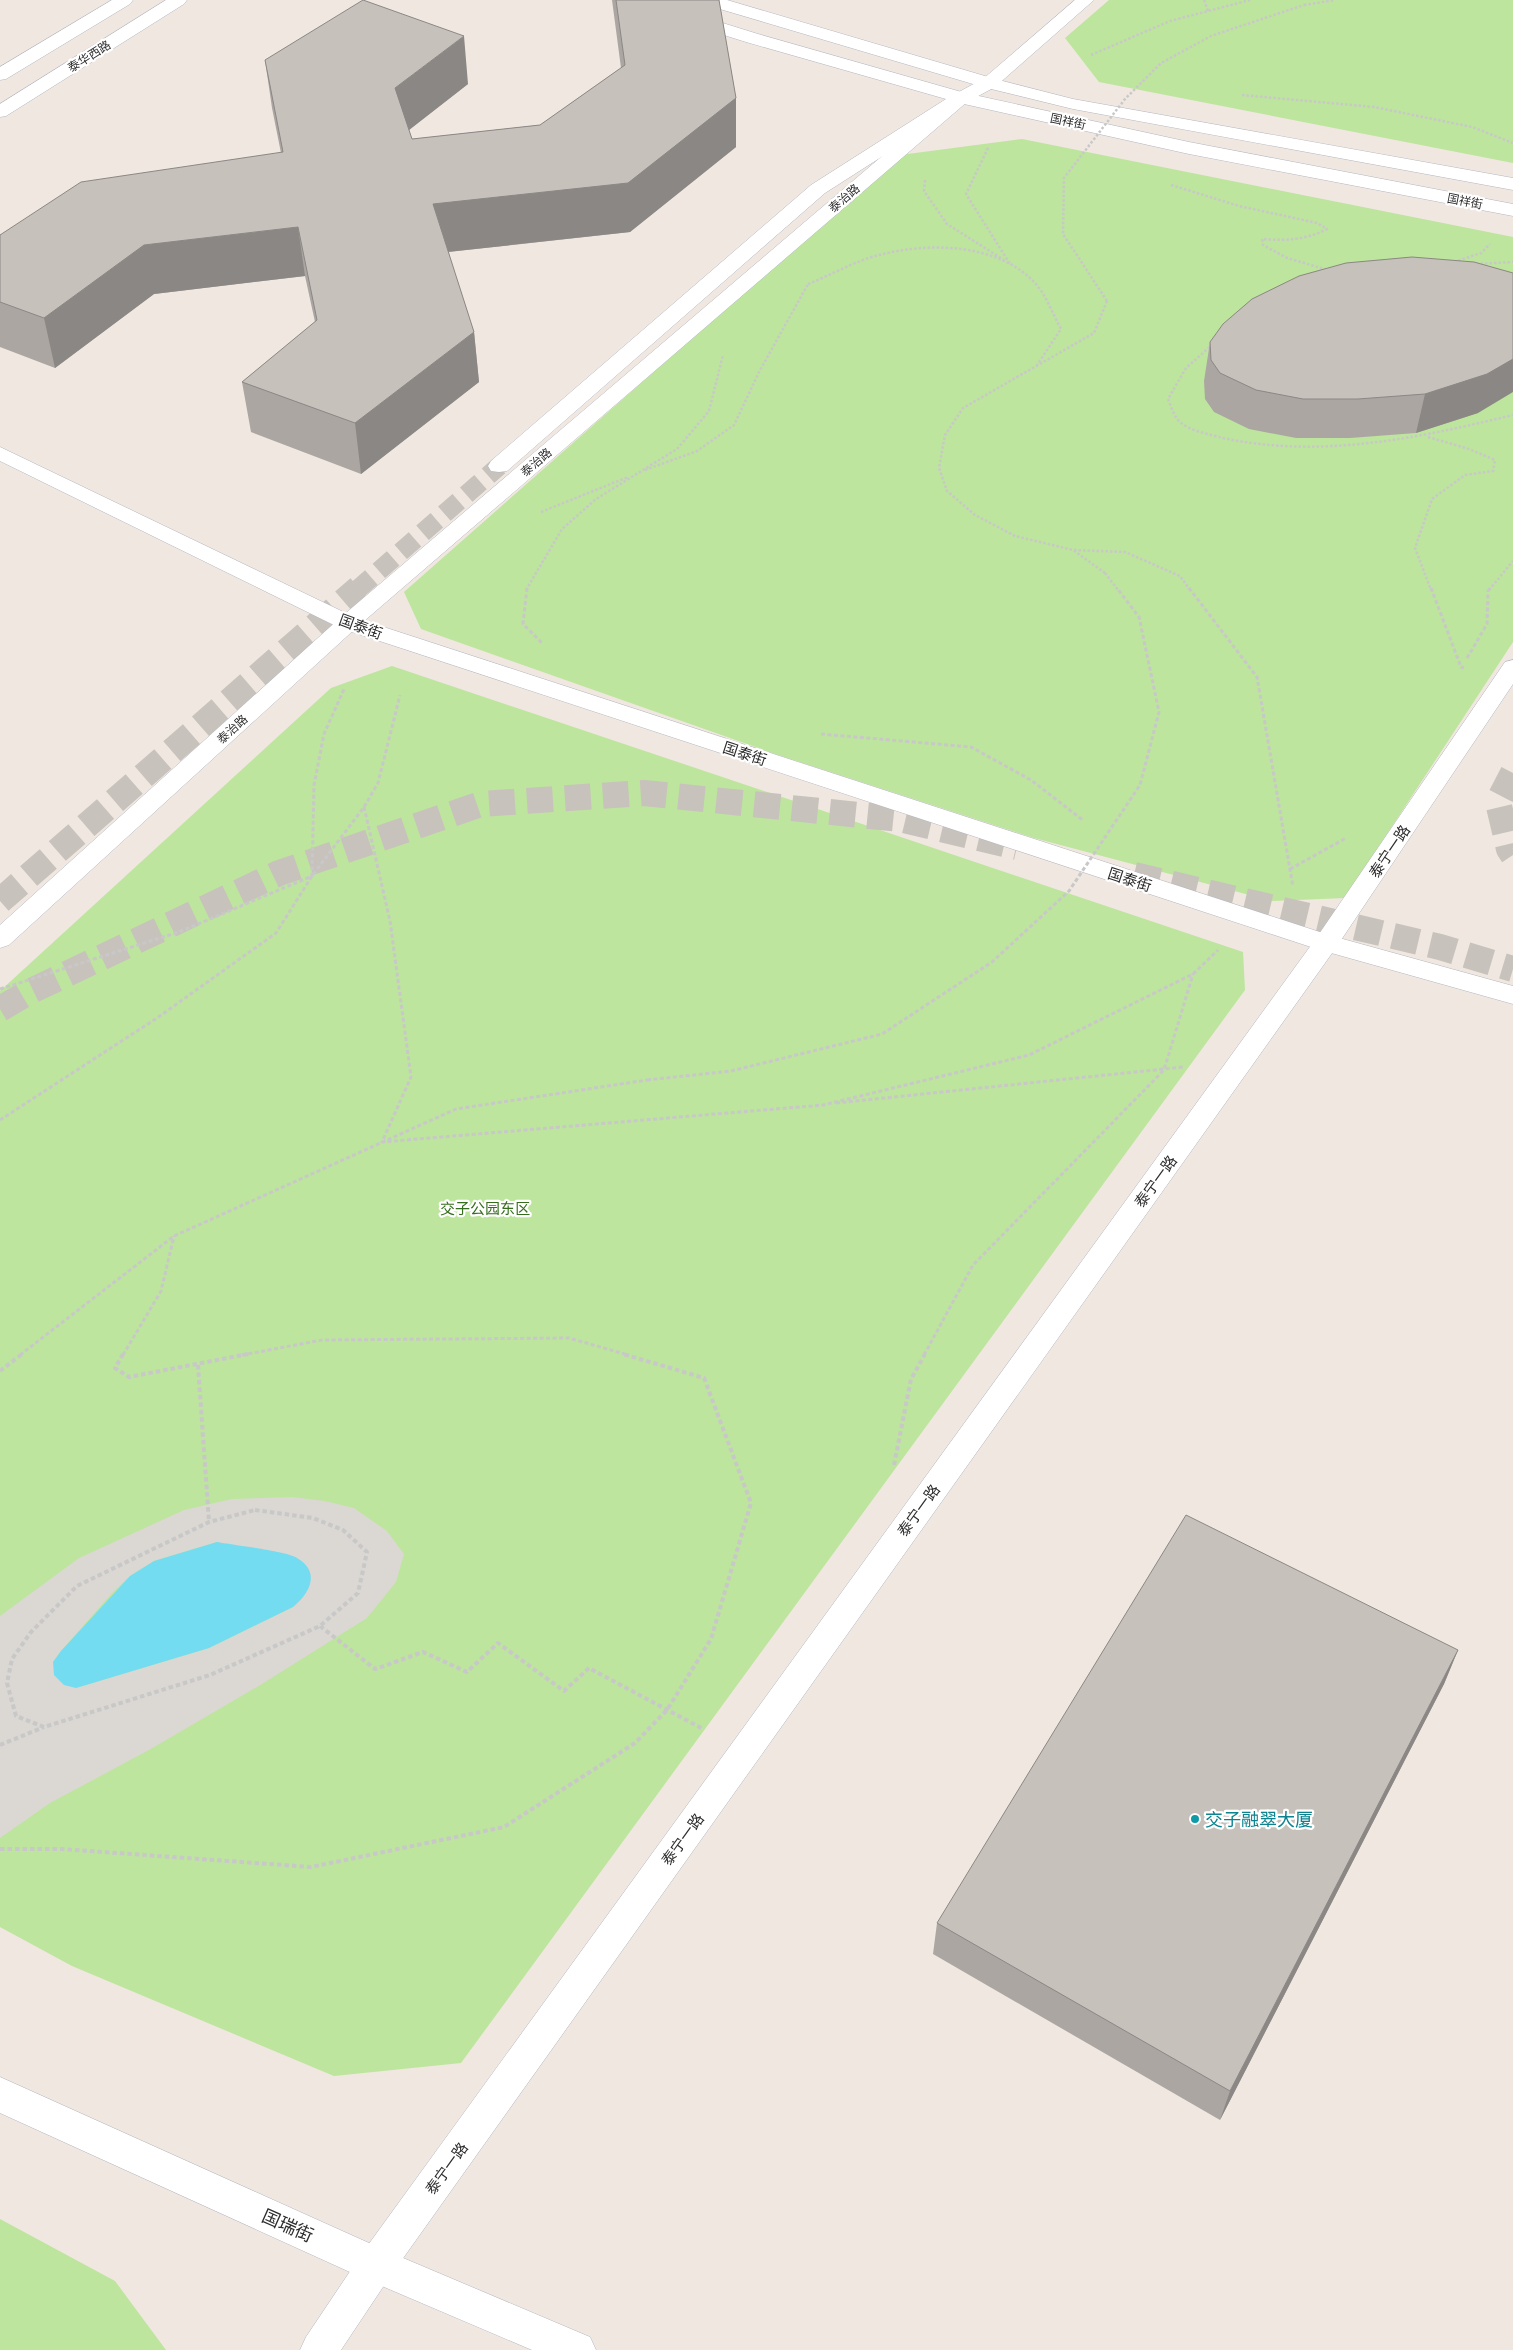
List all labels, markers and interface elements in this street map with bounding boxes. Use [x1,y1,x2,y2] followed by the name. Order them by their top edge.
[64,36,114,76] street label: 泰华西路
[1049,109,1087,133] street label: 国祥街
[825,180,863,216] street label: 泰治路
[1446,189,1484,213] street label: 国祥街
[517,444,555,480] street label: 泰治路
[336,609,386,643] street label: 国泰街
[213,711,251,747] street label: 泰治路
[721,737,769,769] street label: 国泰街
[1364,821,1414,881] street label: 泰宁一路
[1106,863,1154,895] street label: 国泰街
[1129,1151,1181,1211] street label: 泰宁一路
[440,1198,530,1218] park label: 交子公园东区
[892,1480,944,1540] street label: 泰宁一路
[1205,1807,1313,1831] place label: 交子融翠大厦
[656,1809,708,1869] street label: 泰宁一路
[1189,1813,1201,1825] marker: 交子融翠大厦
[420,2138,472,2198] street label: 泰宁一路
[258,2203,318,2247] street label: 国瑞街

